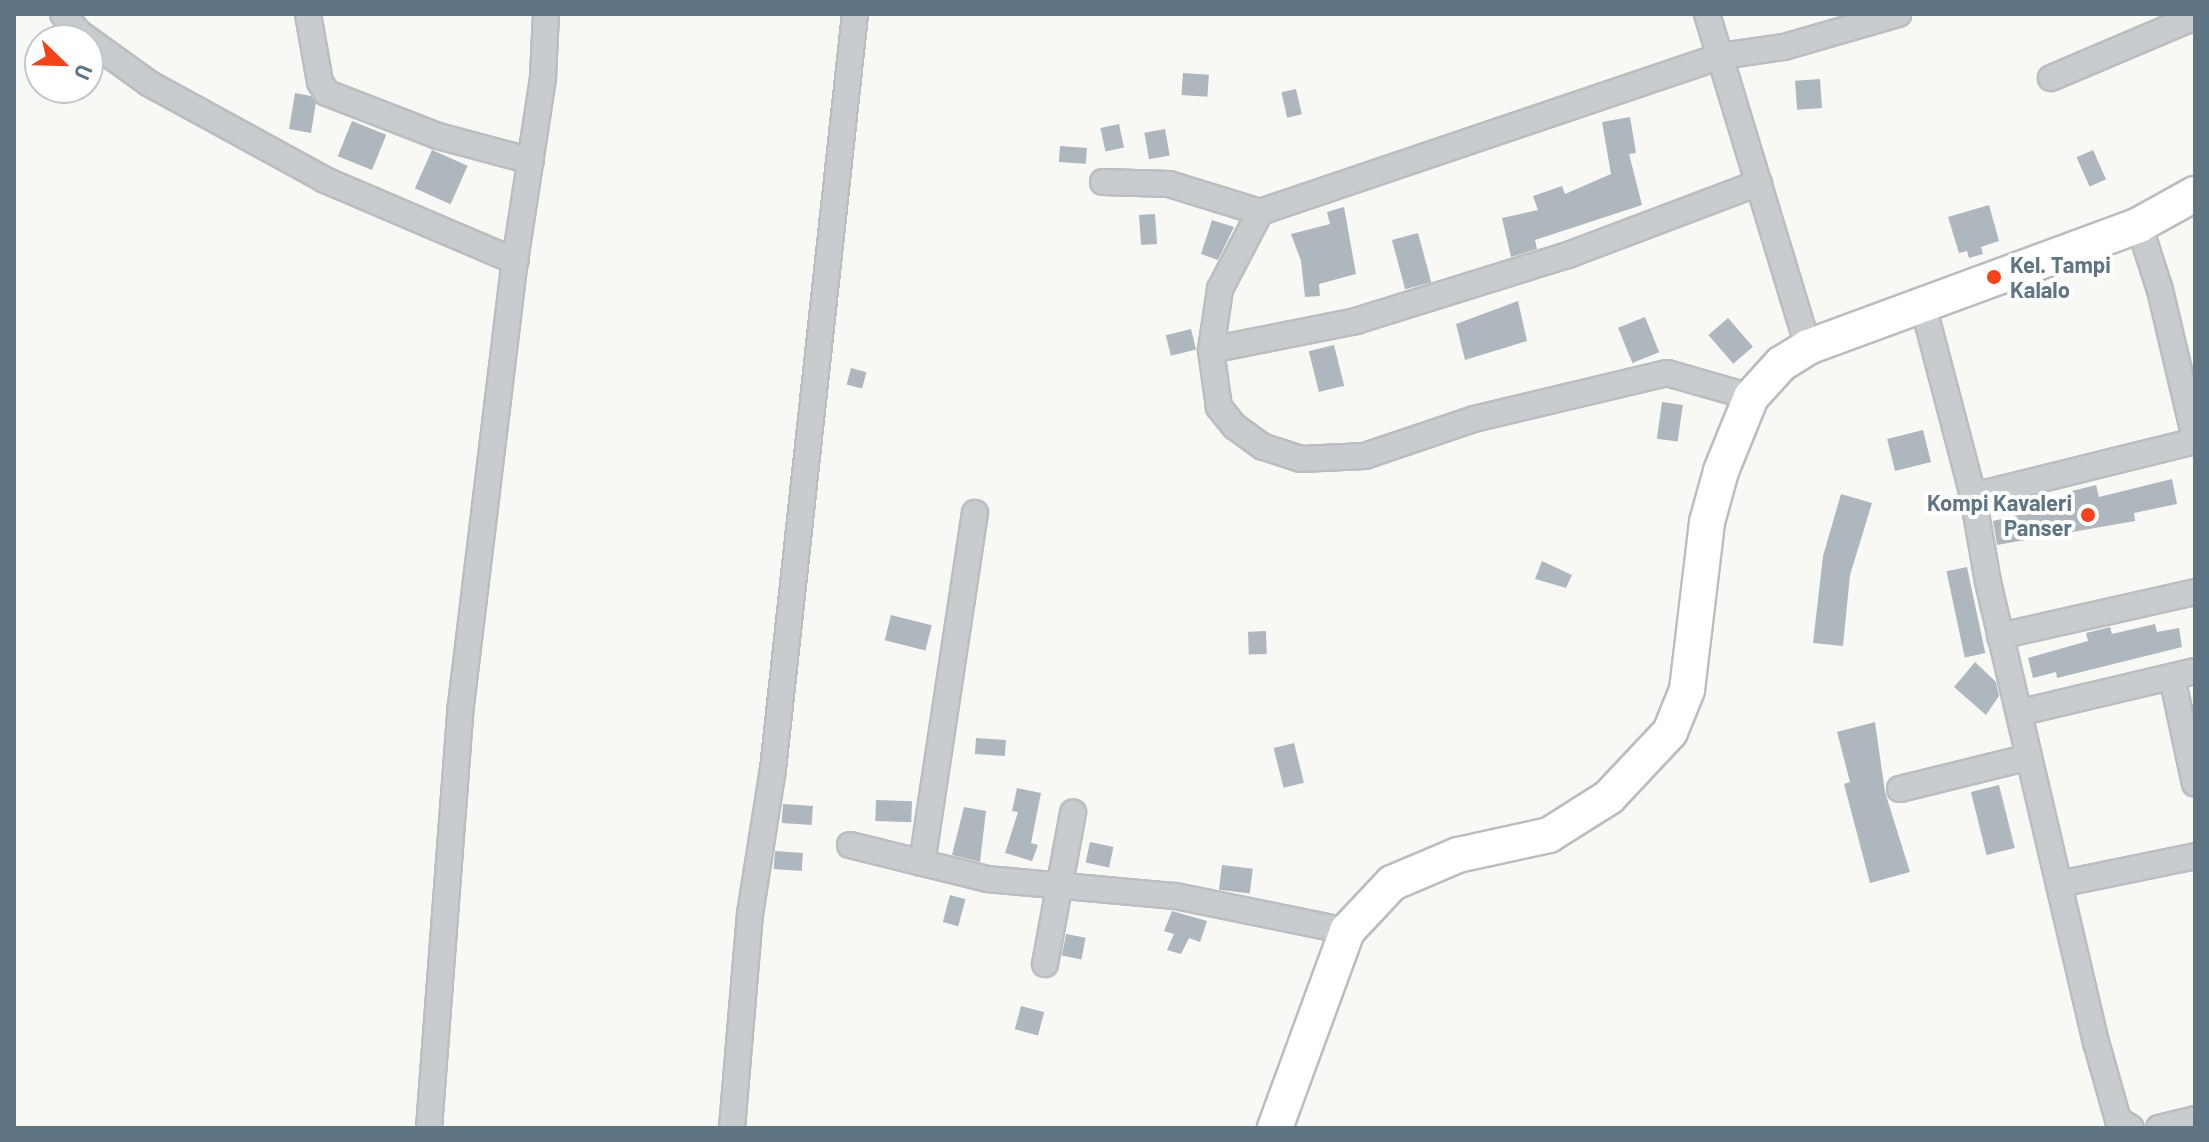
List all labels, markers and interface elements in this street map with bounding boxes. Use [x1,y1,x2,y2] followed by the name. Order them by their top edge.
[24,24,104,104] north arrow
[70,61,99,84] text: U
[2010,251,2111,302] place label: Kel. Tampi Kalalo
[1985,268,2003,286] marker: Kel. Tampi Kalalo
[1927,489,2072,540] place label: Kompi Kavaleri Panser
[2079,506,2097,524] marker: Kompi Kavaleri Panser

